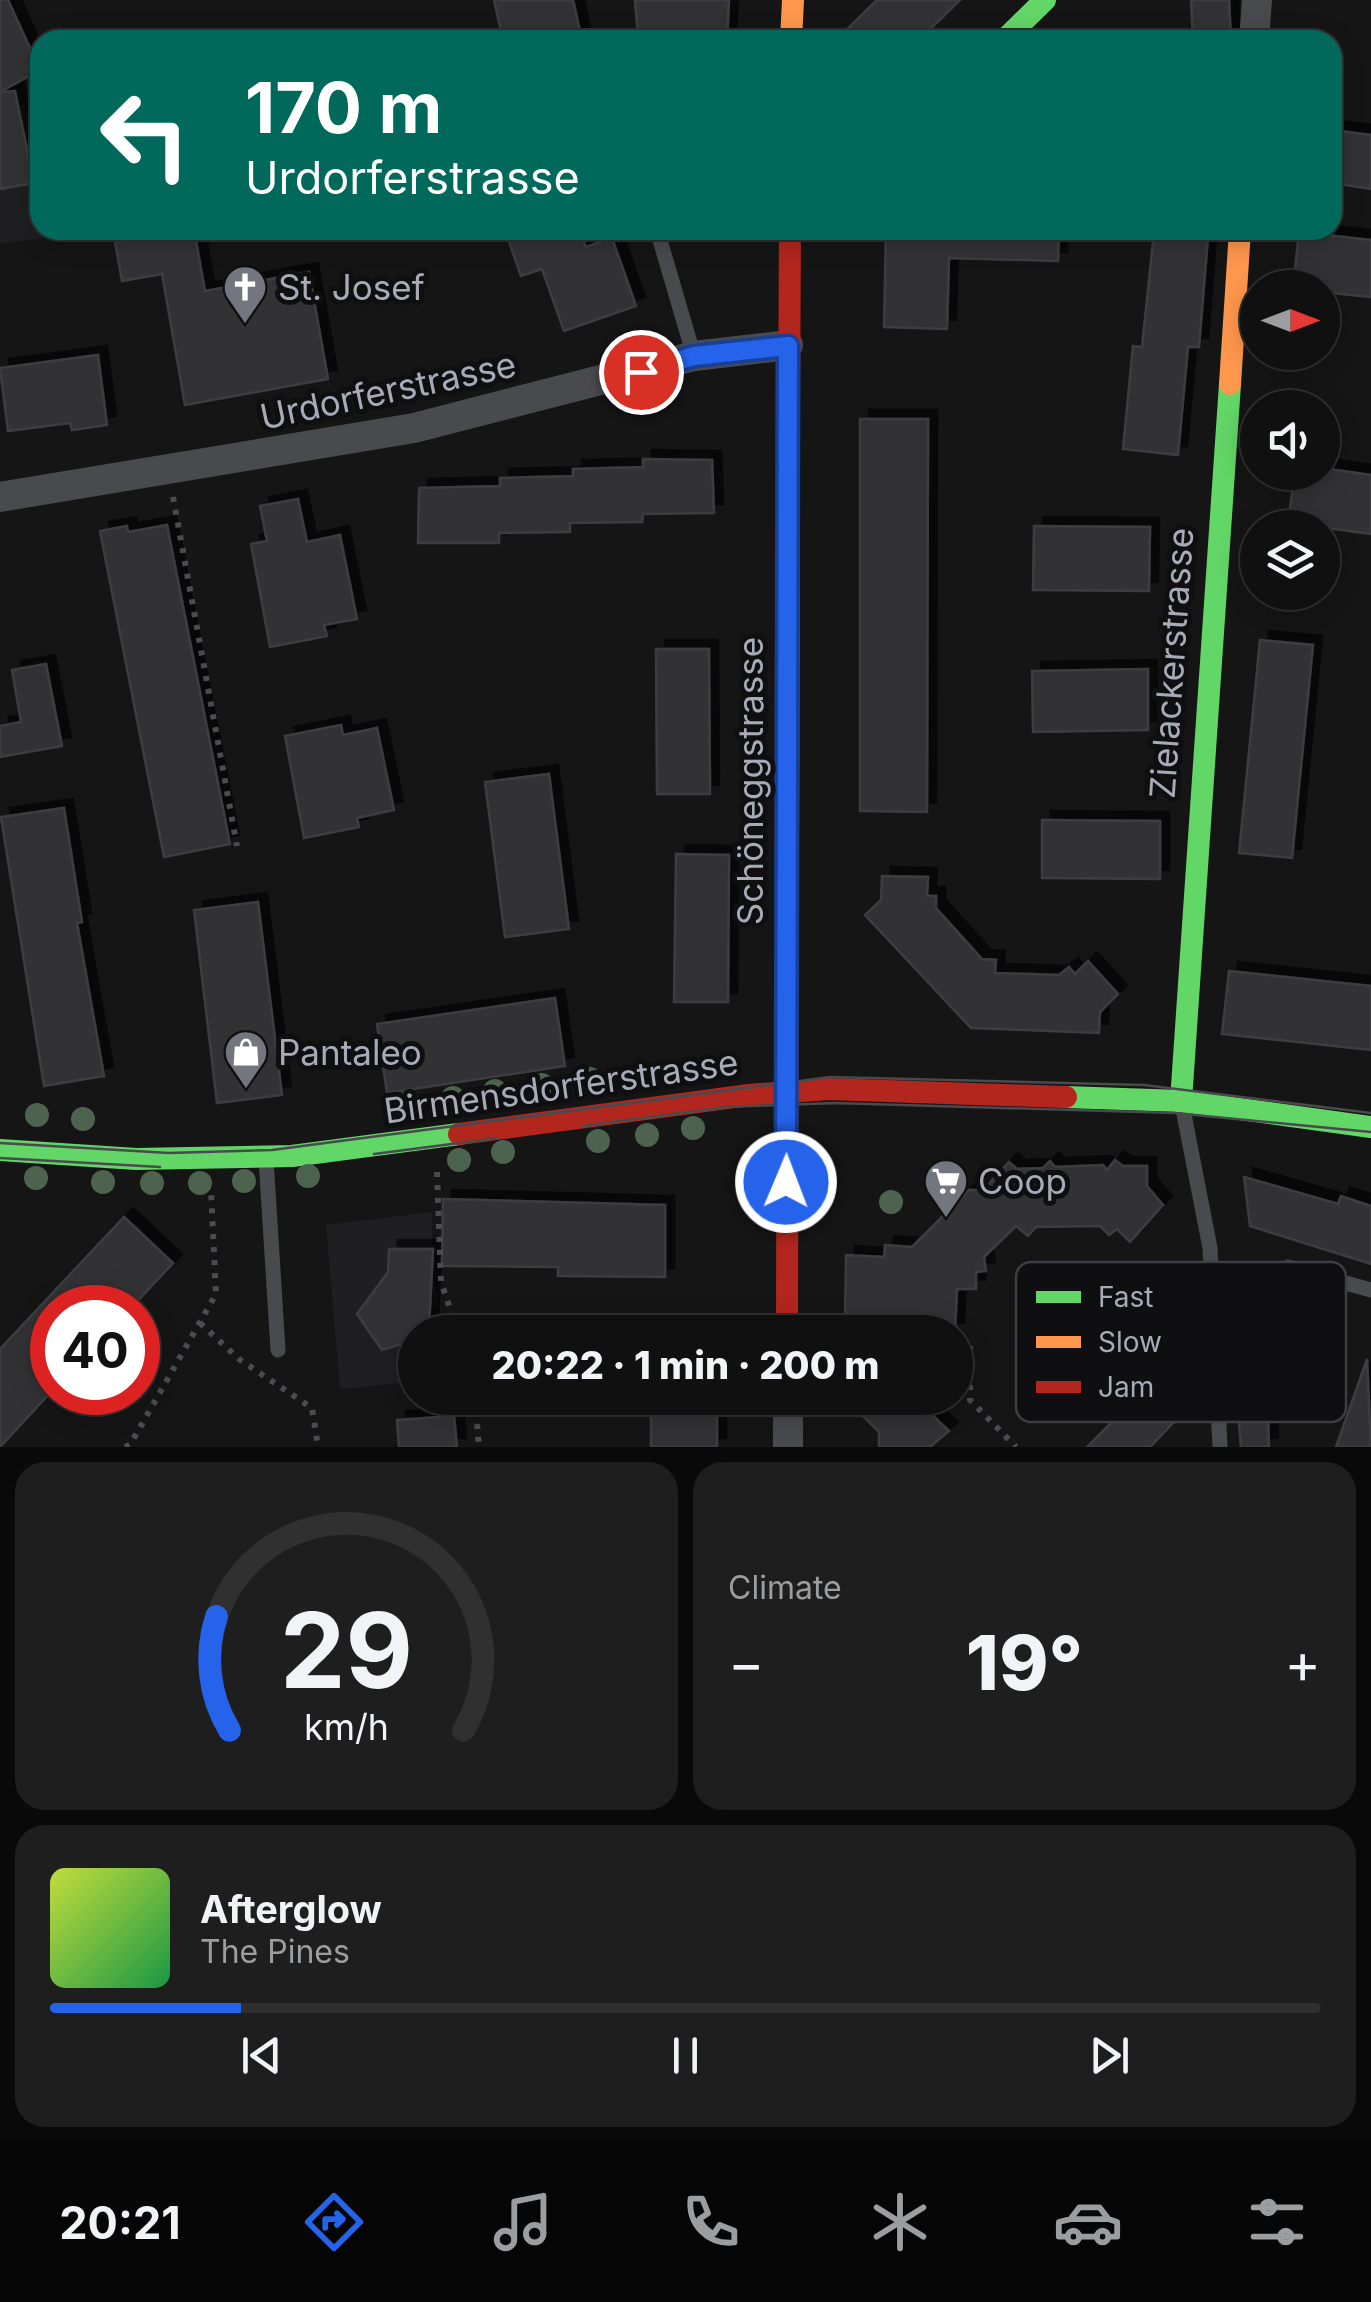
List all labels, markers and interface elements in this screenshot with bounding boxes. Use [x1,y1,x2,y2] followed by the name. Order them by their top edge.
[245,65,442,150] text: 170 m
[80,70,210,200] icon: left
[245,150,580,205] text: Urdorferstrasse
[222,264,268,325] church icon: St. Josef
[278,266,425,308] place label: St. Josef
[1240,270,1340,370] north arrow
[1240,270,1340,610] map controls
[599,330,684,415] pin
[256,342,520,438] street label: Urdorferstrasse
[614,345,669,400] icon: arrive
[1240,390,1340,490] button: sound
[1240,510,1340,610] button: layers
[1141,526,1201,800] street label: Zielackerstrasse
[729,637,771,925] street label: Schöneggstrasse
[223,1029,269,1090] shop icon: Pantaleo
[278,1031,422,1073] place label: Pantaleo
[381,1040,741,1132] street label: Birmensdorferstrasse
[734,1130,838,1234] position arrow
[923,1158,969,1219] supermarket icon: Coop
[978,1160,1067,1202] place label: Coop
[1016,1262,1346,1422] legend
[1098,1280,1154,1314] text: Fast
[30,1285,160,1415] speed limit sign: 40
[1098,1325,1162,1359] text: Slow
[491,1342,880,1388] text: 20:22 · 1 min · 200 m
[1098,1370,1154,1404] text: Jam
[728,1568,842,1607] text: Climate
[280,1587,413,1713] text: 29
[966,1617,1083,1708] text: 19°
[728,1630,764,1696] text: −
[1285,1630,1321,1696] text: +
[304,1705,389,1749] text: km/h
[200,1886,382,1932] text: Afterglow
[200,1932,350,1971] text: The Pines
[234,2028,289,2083] icon: previous
[658,2028,713,2083] icon: pause
[1082,2028,1137,2083] icon: next
[299,2187,369,2257] icon: directions
[488,2187,558,2257] icon: music
[676,2187,746,2257] icon: phone
[865,2187,935,2257] icon: climate
[1053,2187,1123,2257] icon: car
[1242,2187,1312,2257] icon: filters
[59,2195,181,2250] text: 20:21

